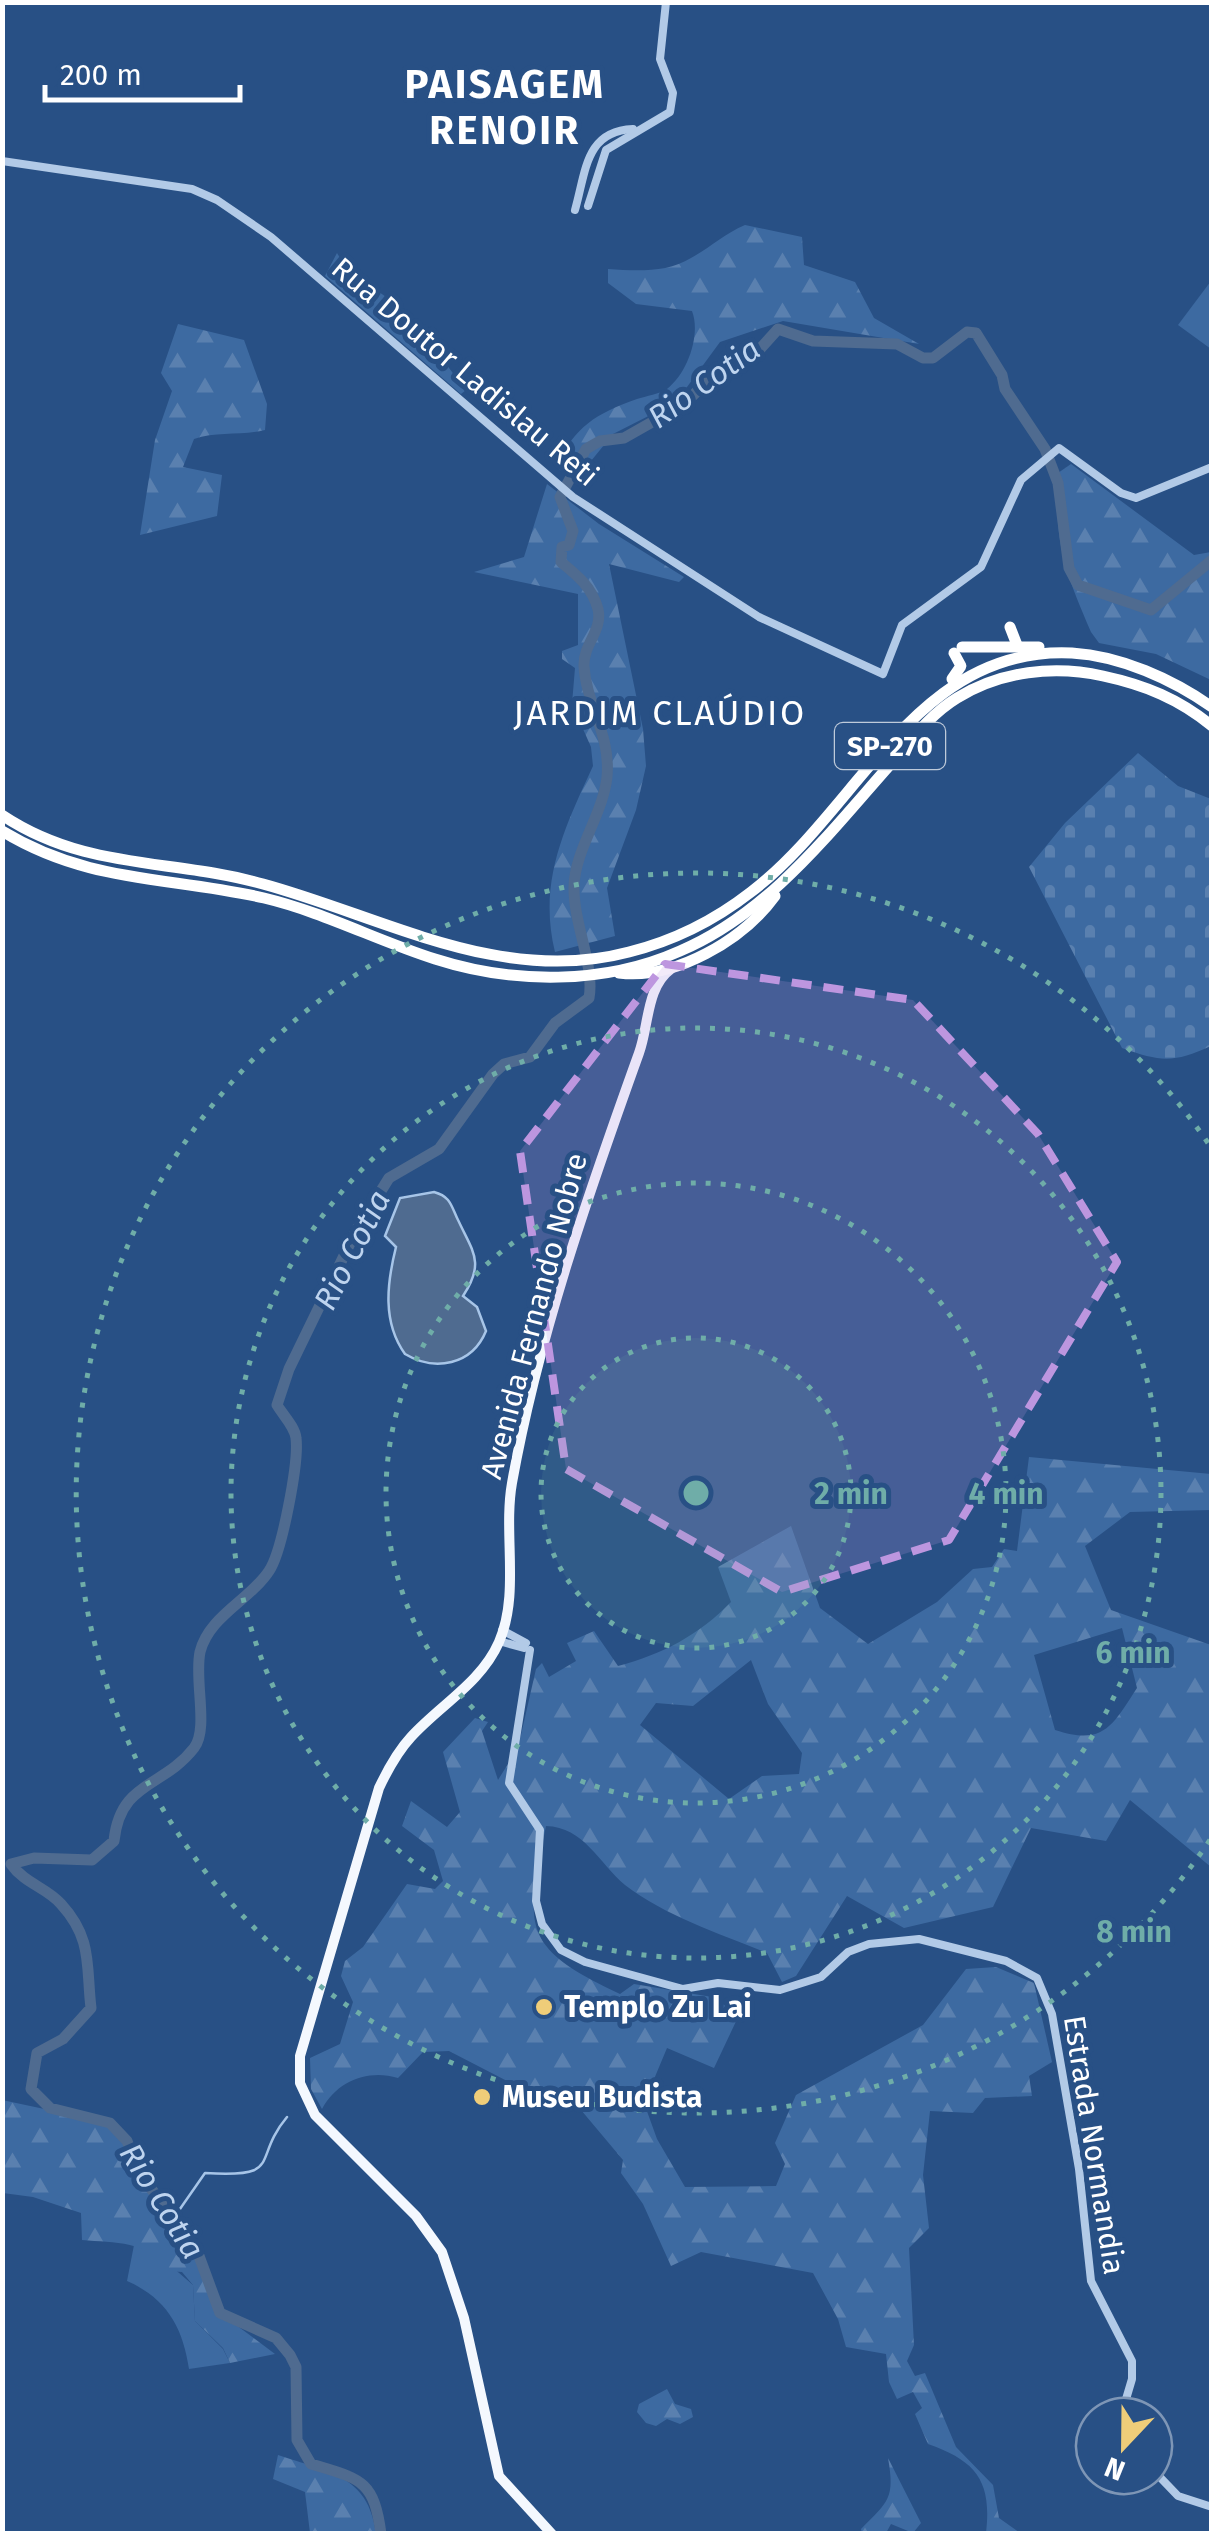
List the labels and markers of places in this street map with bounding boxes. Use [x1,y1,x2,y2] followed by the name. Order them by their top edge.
[678,1475,714,1511] centre of rings
[564,1989,752,2025] place label: Templo Zu Lai
[533,1996,555,2018] marker: Templo Zu Lai
[502,2079,702,2115] place label: Museu Budista
[471,2086,493,2108] marker: Museu Budista

